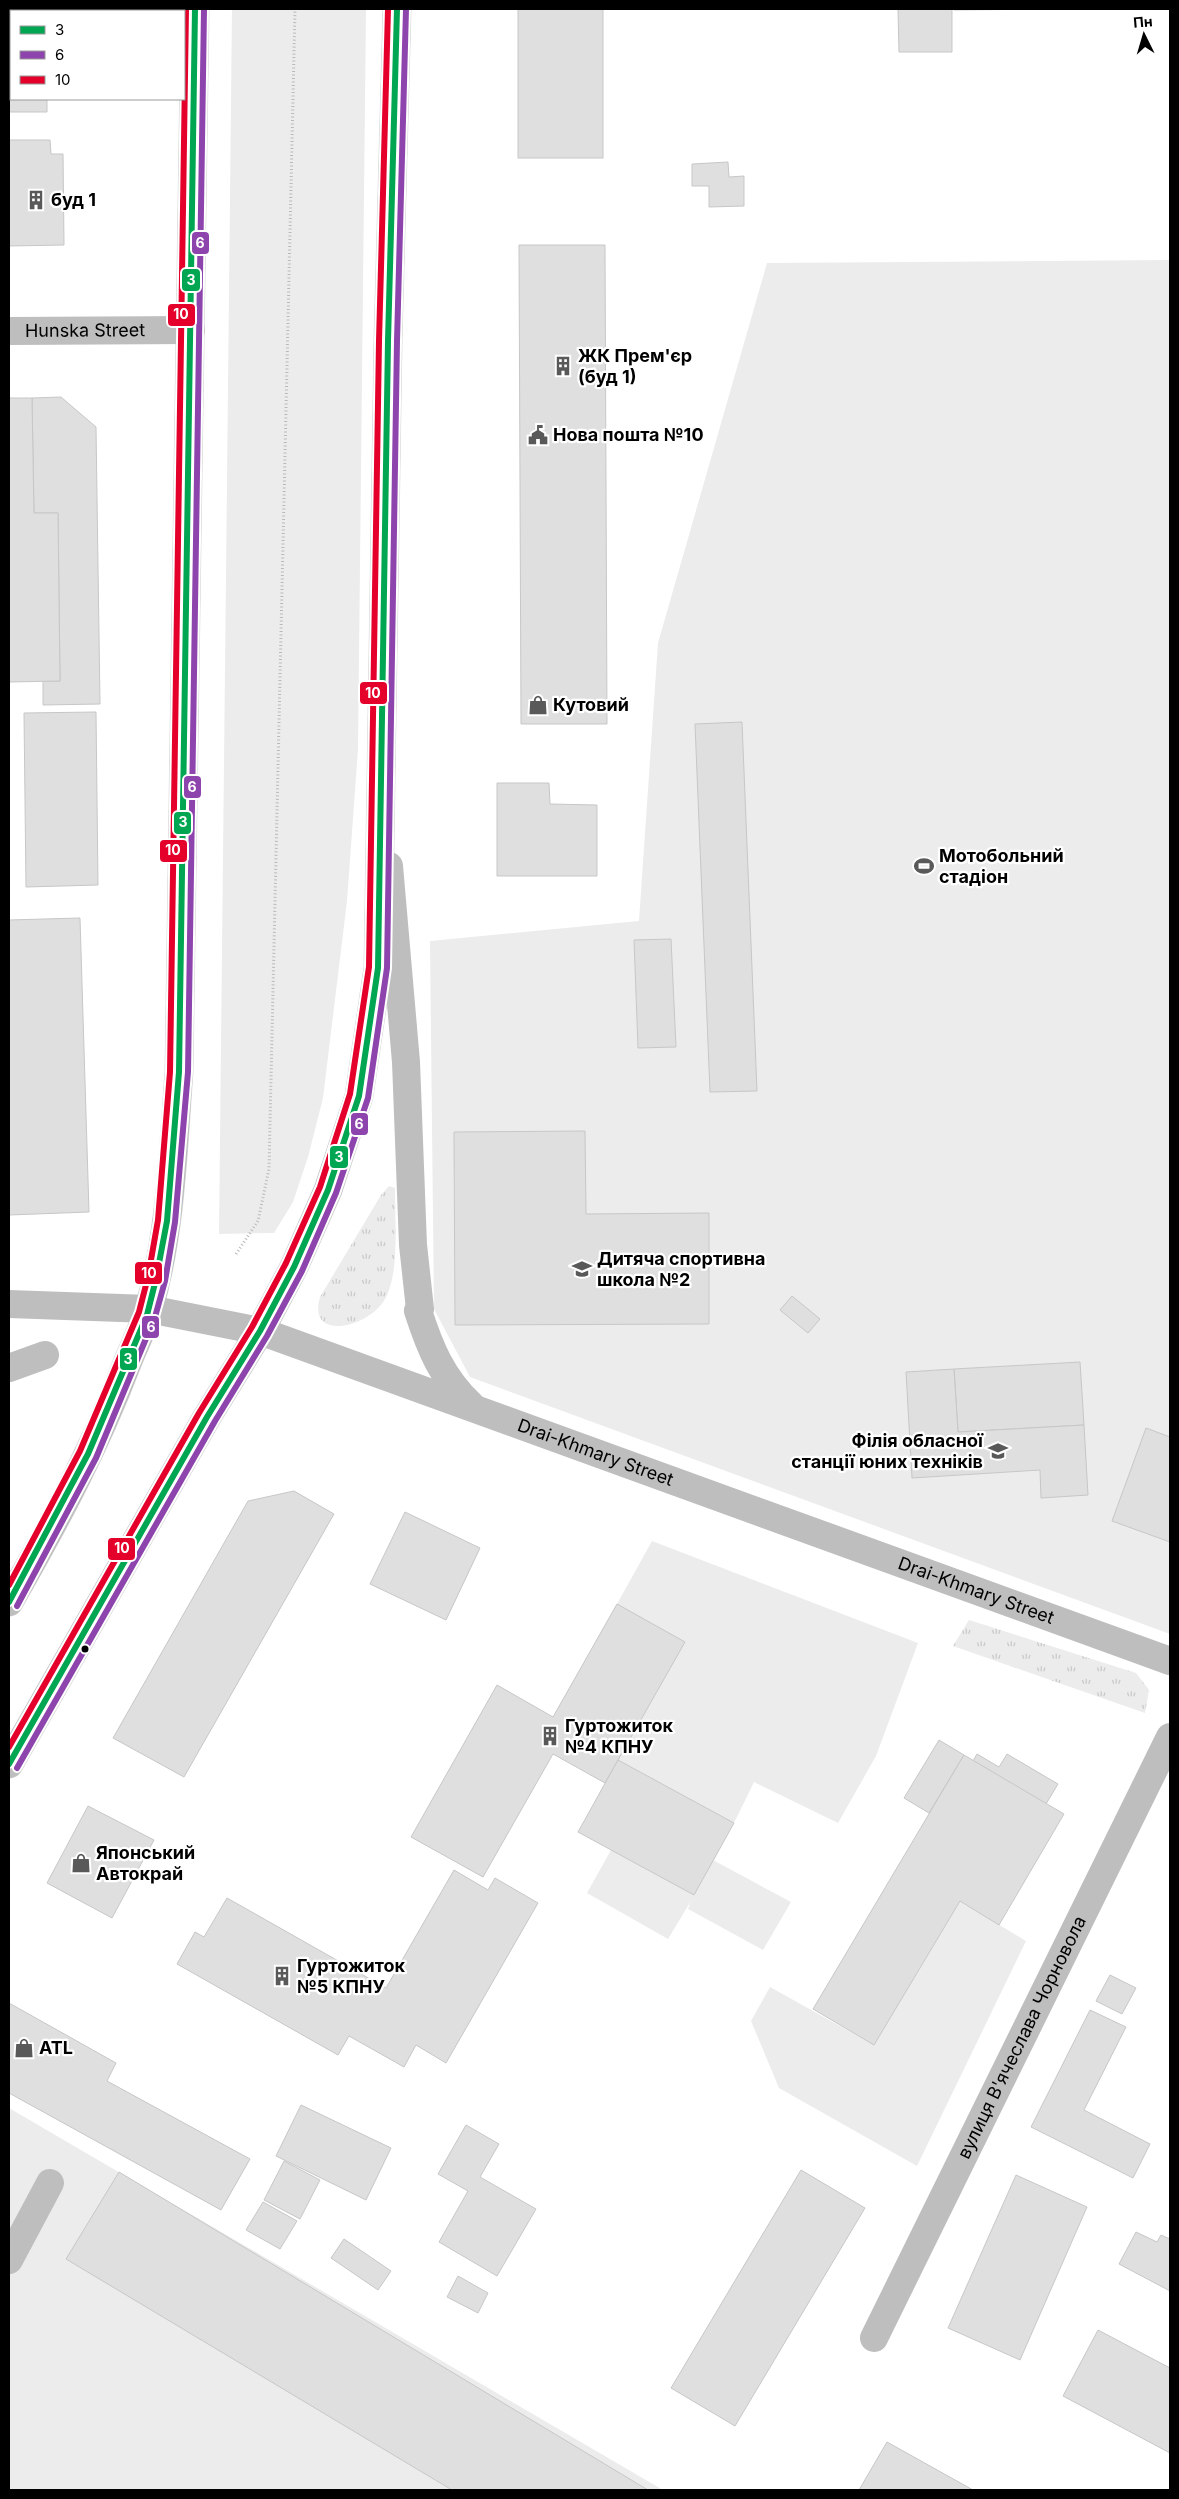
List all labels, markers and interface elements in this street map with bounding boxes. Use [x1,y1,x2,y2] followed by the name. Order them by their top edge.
[10,10,185,100] legend
[1119,10,1169,60] north arrow
[1133,12,1153,31] text: Пн
[55,20,64,39] text: 3
[55,45,64,64] text: 6
[55,70,71,89] text: 10
[25,189,47,211] building icon: буд 1
[51,189,96,210] place label: буд 1
[191,231,210,255] line badge: 6
[195,234,205,251] text: 6
[181,268,201,292] line badge: 3
[186,271,196,288] text: 3
[167,303,196,327] line badge: 10
[173,305,189,322] text: 10
[25,319,145,341] street label: Hunska Street
[578,345,692,387] place label: ЖК Прем'єр (буд 1)
[552,355,574,377] building icon: ЖК Прем'єр (буд 1)
[527,424,549,446] public building icon: Нова пошта №10
[553,424,704,445] place label: Нова пошта №10
[359,681,388,705] line badge: 10
[365,684,381,701] text: 10
[527,694,549,716] shop icon: Кутовий
[553,694,629,715] place label: Кутовий
[183,775,202,799] line badge: 6
[187,778,197,795] text: 6
[173,811,192,835] line badge: 3
[178,813,188,830] text: 3
[159,839,188,863] line badge: 10
[165,841,181,858] text: 10
[939,845,1064,887] place label: Мотобольний стадіон
[913,855,935,877] sports icon: Мотобольний стадіон
[350,1112,369,1136] line badge: 6
[354,1115,364,1132] text: 6
[329,1145,349,1169] line badge: 3
[334,1148,344,1165] text: 3
[597,1248,766,1290] place label: Дитяча спортивна школа №2
[571,1258,593,1280] school or university icon: Дитяча спортивна школа №2
[134,1261,163,1285] line badge: 10
[141,1264,157,1281] text: 10
[141,1315,160,1339] line badge: 6
[146,1318,156,1335] text: 6
[119,1347,138,1371] line badge: 3
[123,1350,133,1367] text: 3
[515,1414,676,1490] street label: Drai-Khmary Street
[791,1430,984,1472] place label: Філія обласної станції юних техніків
[987,1440,1009,1462] school or university icon: Філія обласної станції юних техніків
[107,1537,136,1561] line badge: 10
[114,1539,130,1556] text: 10
[896,1552,1057,1628] street label: Drai-Khmary Street
[80,1644,90,1654] unlabelled marker
[565,1715,674,1757] place label: Гуртожиток №4 КПНУ
[539,1725,561,1747] building icon: Гуртожиток №4 КПНУ
[96,1842,195,1884] place label: Японський Автокрай
[70,1852,92,1874] shop icon: Японський Автокрай
[953,1912,1090,2162] street label: вулиця В'ячеслава Чорновола
[297,1955,406,1997] place label: Гуртожиток №5 КПНУ
[271,1965,293,1987] building icon: Гуртожиток №5 КПНУ
[13,2037,35,2059] shop icon: ATL
[39,2037,73,2058] place label: ATL

